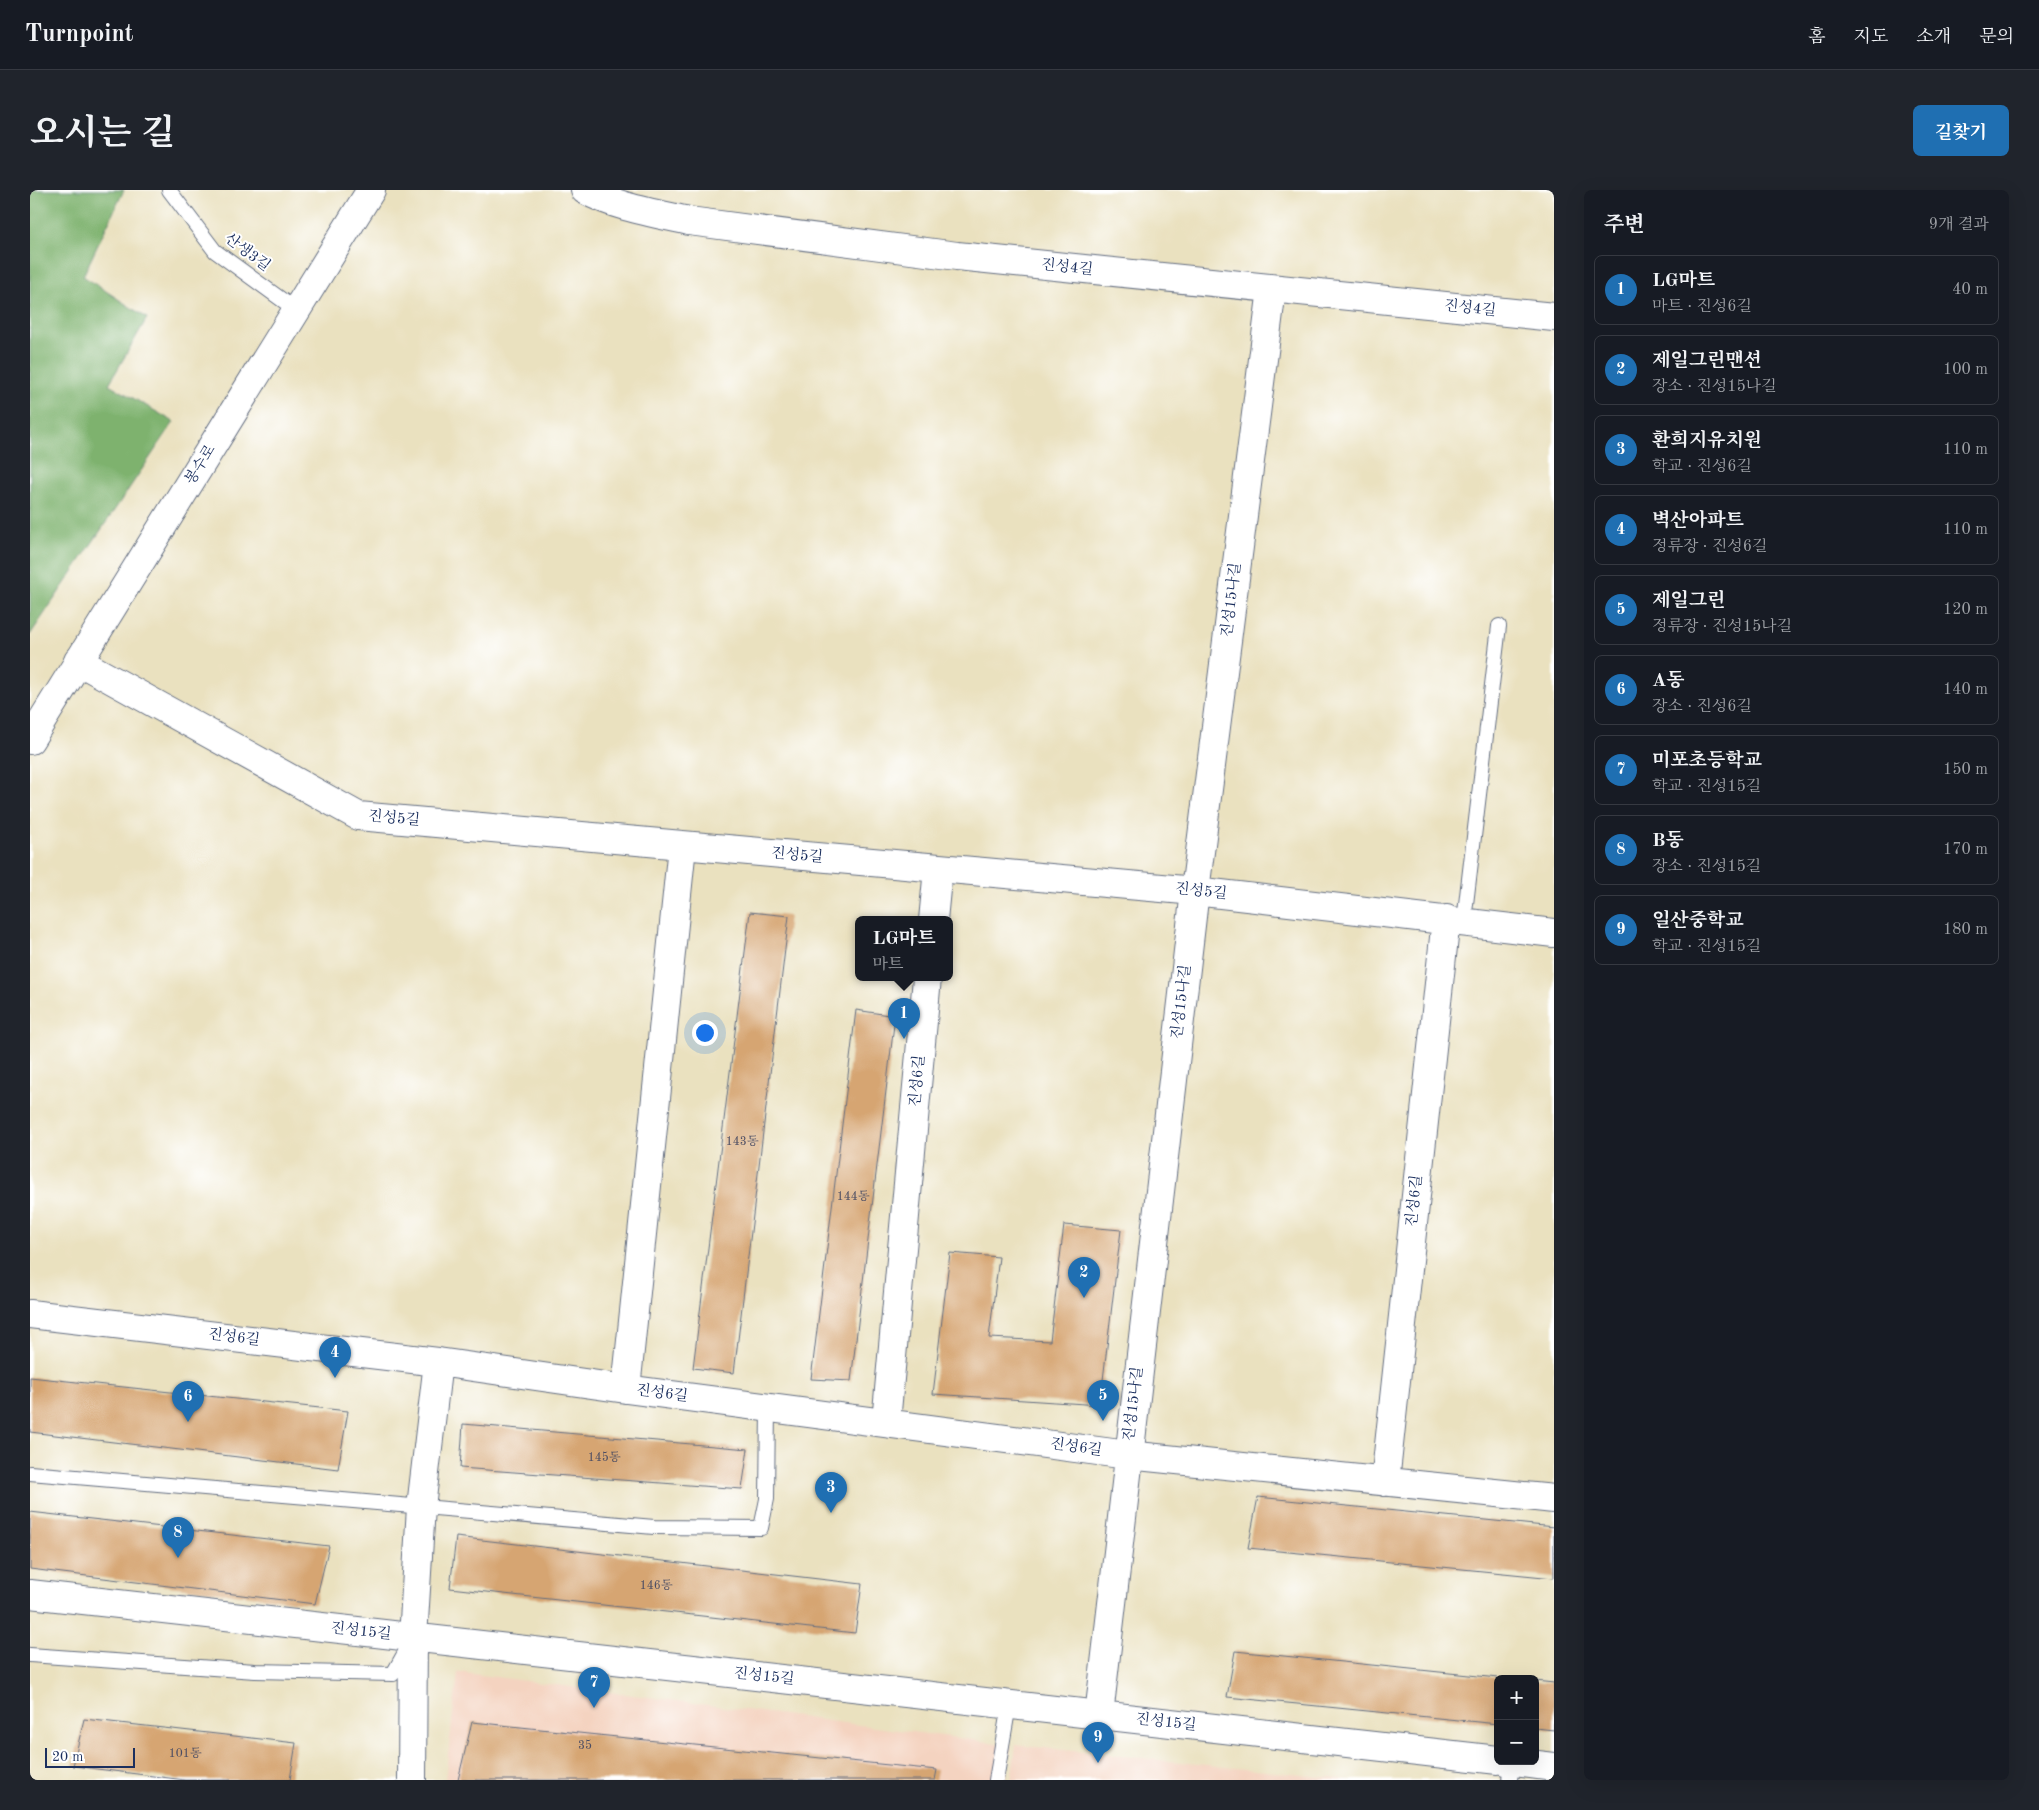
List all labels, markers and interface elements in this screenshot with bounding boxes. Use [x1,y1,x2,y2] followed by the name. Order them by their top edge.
[25,23,133,47] text: Turnpoint
[1808,28,1826,46] text: 홈
[1854,28,1888,46] text: 지도
[1916,28,1951,46] text: 소개
[1979,28,2014,46] text: 문의
[1913,105,2009,156] button: 길찾기
[30,117,175,152] text: 오시는 길
[1604,215,1645,236] text: 주변
[1929,217,1989,233] text: 9개 결과
[222,230,274,275] street label: 산생3길
[1040,256,1094,278] street label: 진성4길
[1652,272,1715,291] text: LG마트
[1616,282,1626,298] text: 1
[1952,282,1988,298] text: 40 m
[1443,297,1497,319] street label: 진성4길
[1652,299,1752,315] text: 마트 · 진성6길
[1652,352,1762,371] text: 제일그린맨션
[1616,362,1626,378] text: 2
[1943,362,1988,378] text: 100 m
[1652,379,1777,395] text: 장소 · 진성15나길
[1652,432,1762,451] text: 환희지유치원
[181,441,219,487] street label: 봉수로
[1616,442,1626,458] text: 3
[1943,442,1988,458] text: 110 m
[1652,459,1752,475] text: 학교 · 진성6길
[1652,512,1744,531] text: 벽산아파트
[1616,522,1626,538] text: 4
[1943,522,1988,538] text: 110 m
[1652,539,1767,555] text: 정류장 · 진성6길
[1218,561,1244,638] street label: 진성15나길
[1652,592,1725,611] text: 제일그린
[1616,602,1626,618] text: 5
[1943,602,1988,618] text: 120 m
[1652,619,1792,635] text: 정류장 · 진성15나길
[1652,672,1685,691] text: A동
[1616,682,1626,698] text: 6
[1943,682,1988,698] text: 140 m
[1652,699,1752,715] text: 장소 · 진성6길
[1652,752,1762,771] text: 미포초등학교
[1616,762,1626,778] text: 7
[1943,762,1988,778] text: 150 m
[1652,779,1761,795] text: 학교 · 진성15길
[367,807,421,829] street label: 진성5길
[1652,832,1684,851] text: B동
[1616,842,1626,858] text: 8
[1943,842,1988,858] text: 170 m
[770,844,824,866] street label: 진성5길
[1652,859,1761,875] text: 장소 · 진성15길
[1174,880,1228,902] street label: 진성5길
[1652,912,1744,931] text: 일산중학교
[855,916,953,981] popup
[1616,922,1626,938] text: 9
[1943,922,1988,938] text: 180 m
[872,930,936,949] text: LG마트
[1652,939,1761,955] text: 학교 · 진성15길
[872,957,903,973] text: 마트
[1168,963,1194,1040] street label: 진성15나길
[888,998,920,1039] pin: 1
[692,1020,718,1046] your location
[906,1054,928,1108] street label: 진성6길
[726,1135,759,1148] house number: 143동
[1403,1174,1425,1228] street label: 진성6길
[837,1190,870,1203] house number: 144동
[1068,1257,1100,1298] pin: 2
[207,1325,261,1349] street label: 진성6길
[319,1337,351,1378] pin: 4
[1120,1365,1146,1442] street label: 진성15나길
[1087,1380,1119,1421] pin: 5
[172,1381,204,1422] pin: 6
[635,1381,689,1405] street label: 진성6길
[1049,1435,1103,1459] street label: 진성6길
[588,1451,621,1464] house number: 145동
[815,1472,847,1513] pin: 3
[162,1517,194,1558] pin: 8
[640,1579,673,1592] house number: 146동
[330,1619,392,1643] street label: 진성15길
[733,1664,795,1688] street label: 진성15길
[578,1667,610,1708] pin: 7
[1494,1675,1539,1765] map controls
[1494,1675,1539,1720] button: +
[1135,1710,1197,1734] street label: 진성15길
[1494,1720,1539,1765] button: −
[1082,1722,1114,1763] pin: 9
[578,1739,592,1752] house number: 35
[45,1745,135,1768] scale bar
[169,1747,202,1760] house number: 101동
[52,1750,83,1764] text: 20 m

